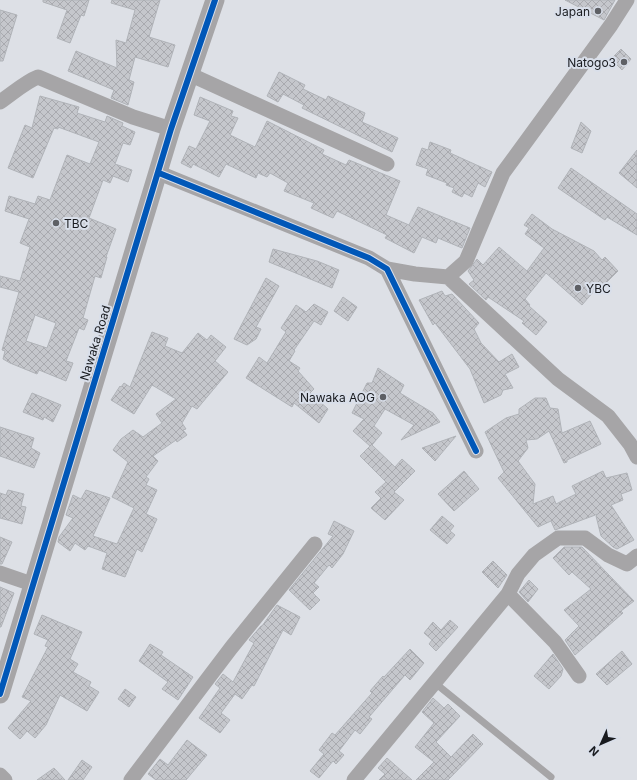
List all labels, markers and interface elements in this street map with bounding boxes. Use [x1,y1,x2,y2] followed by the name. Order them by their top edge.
[555,4,590,19] place label: Japan
[593,6,603,16] marker: Japan
[567,55,616,70] place label: Natogo3
[619,57,629,67] marker: Natogo3
[64,216,89,231] place label: TBC
[51,218,61,228] marker: TBC
[586,281,611,296] place label: YBC
[573,283,583,293] marker: YBC
[76,304,114,382] street label: Nawaka Road
[300,390,375,405] place label: Nawaka AOG
[378,392,388,402] marker: Nawaka AOG
[581,724,621,764] north arrow
[586,743,602,759] text: N

